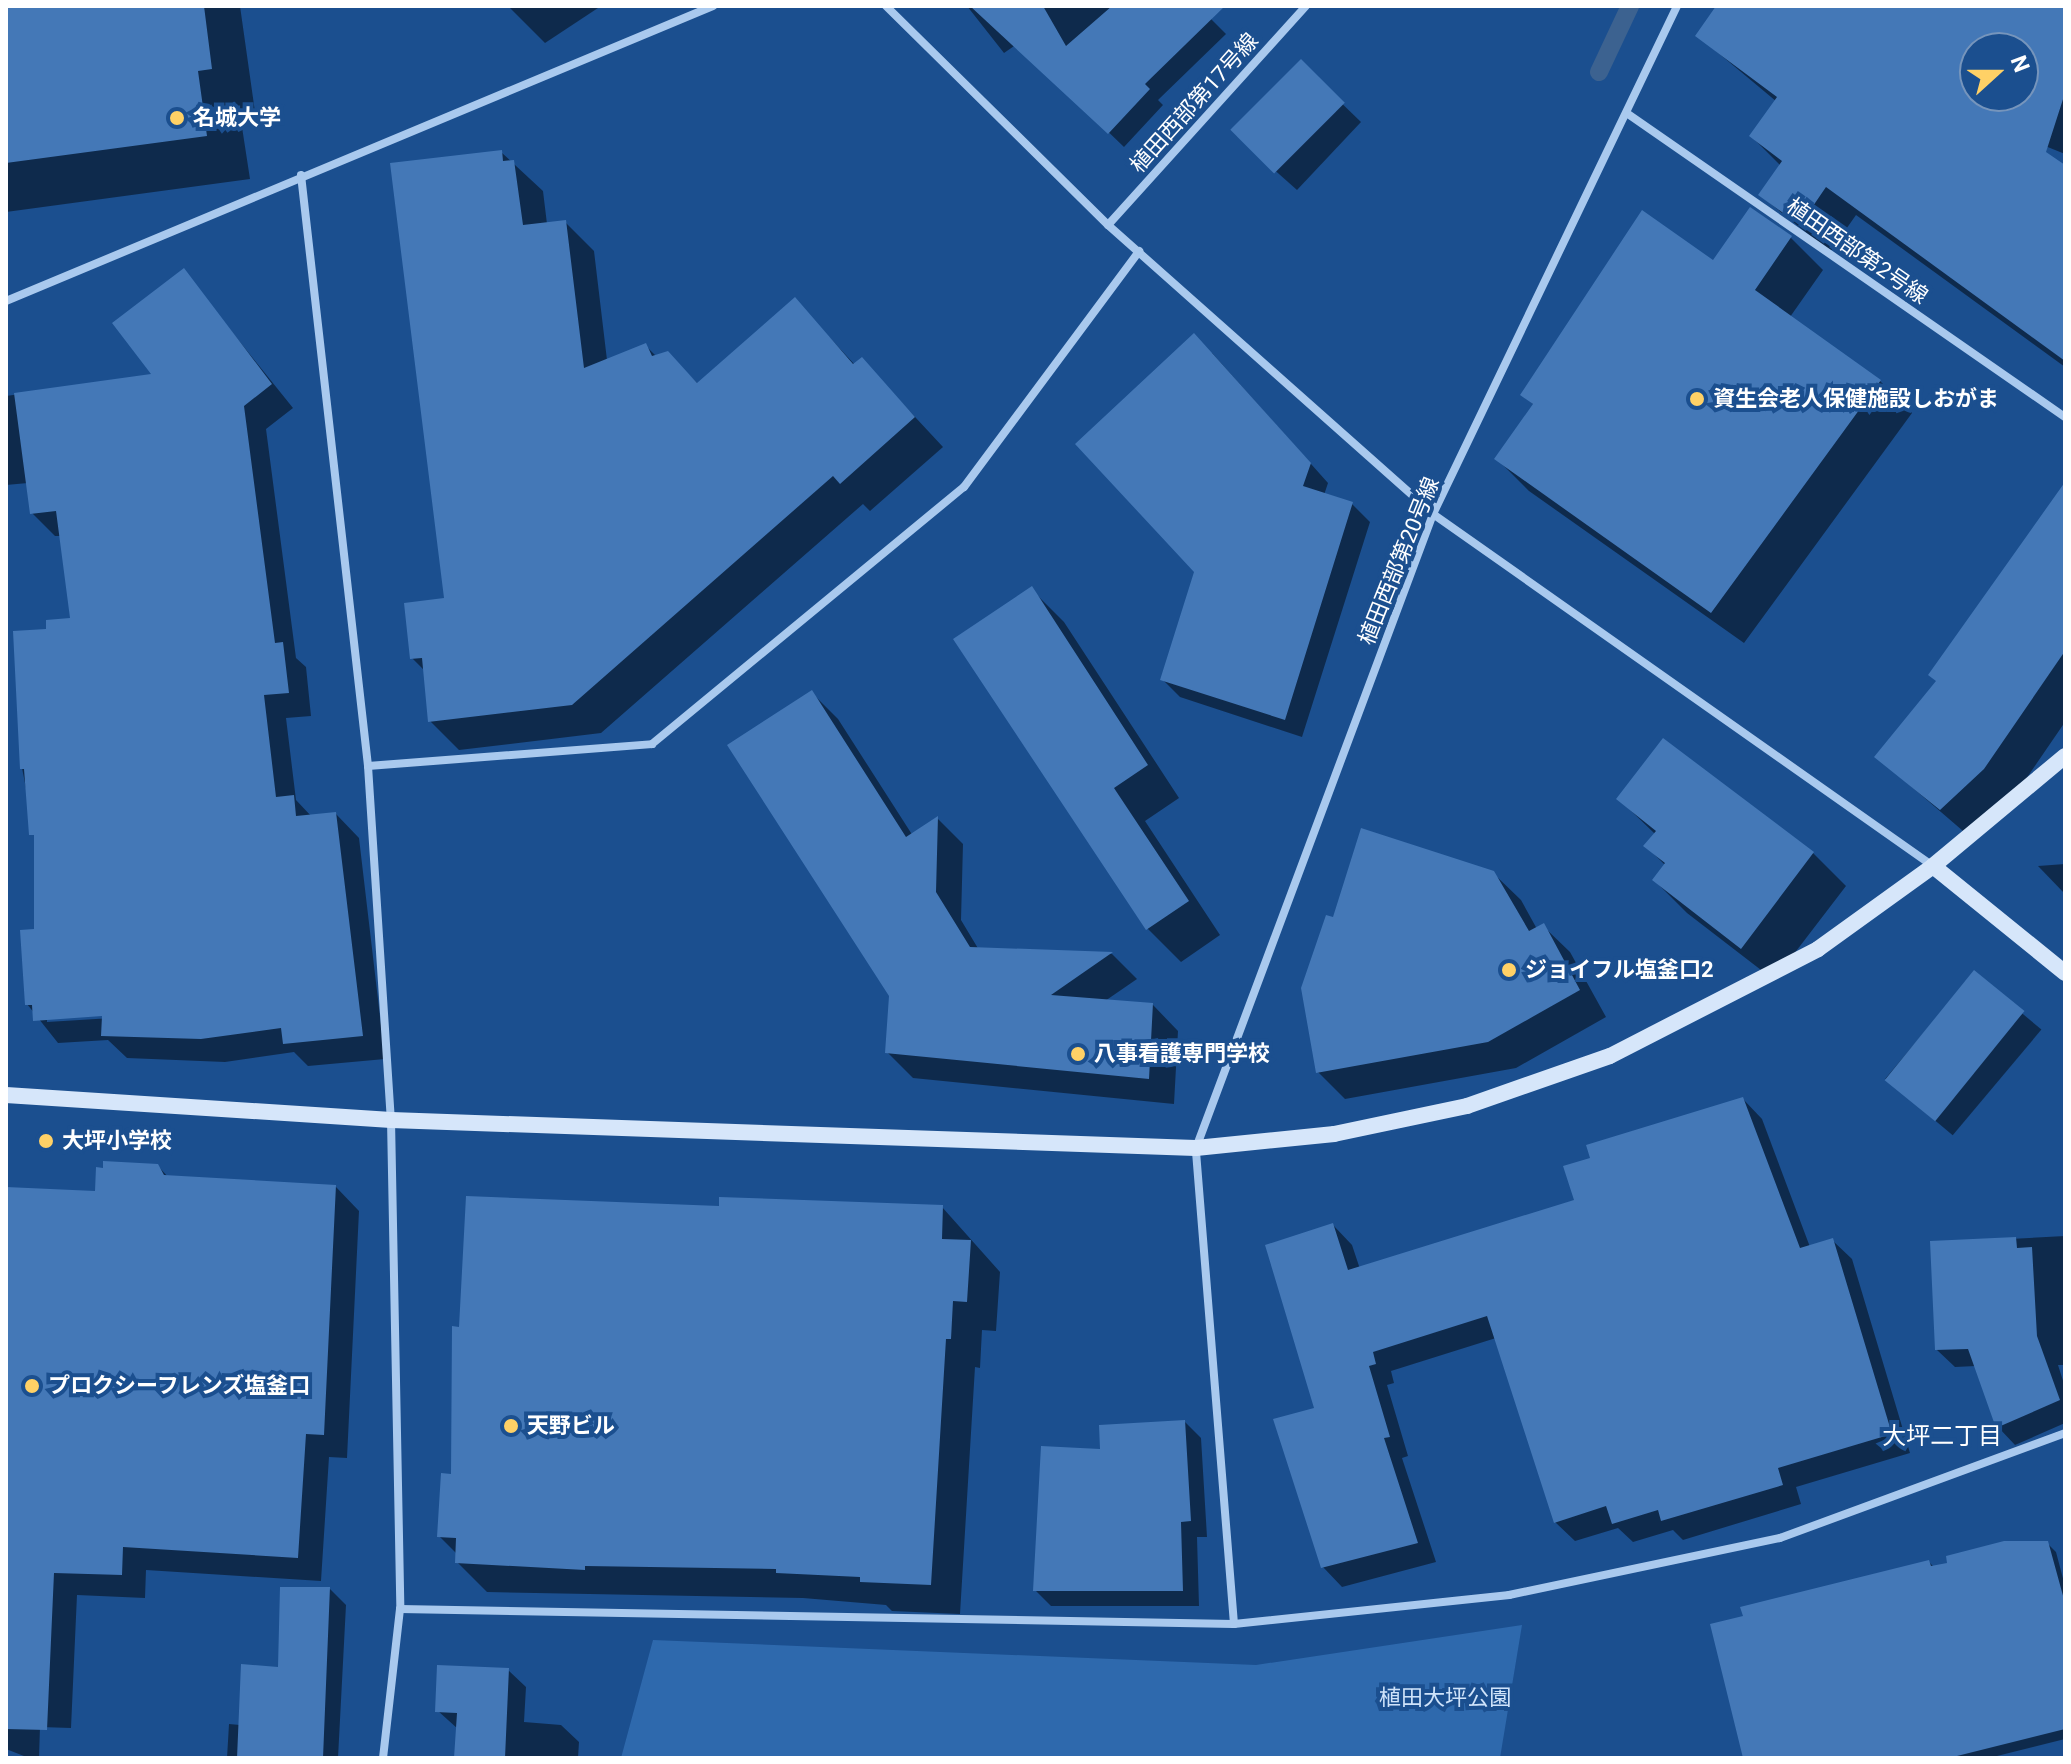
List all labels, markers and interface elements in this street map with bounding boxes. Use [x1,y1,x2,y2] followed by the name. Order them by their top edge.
[1124,28,1264,178] street label: 植田西部第17号線
[1959,32,2039,112] north arrow
[2006,52,2034,76] text: N
[193,105,281,131] place label: 名城大学
[168,109,186,127] marker: 名城大学
[1781,192,1933,310] street label: 植田西部第2号線
[1713,386,1999,412] place label: 資生会老人保健施設しおがま
[1688,390,1706,408] marker: 資生会老人保健施設しおがま
[1353,473,1445,649] street label: 植田西部第20号線
[1525,957,1714,983] place label: ジョイフル塩釜口2
[1500,961,1518,979] marker: ジョイフル塩釜口2
[1094,1041,1270,1067] place label: 八事看護専門学校
[1069,1045,1087,1063] marker: 八事看護専門学校
[62,1128,172,1154] place label: 大坪小学校
[37,1132,55,1150] marker: 大坪小学校
[48,1373,312,1399] place label: プロクシーフレンズ塩釜口
[23,1377,41,1395] marker: プロクシーフレンズ塩釜口
[527,1413,615,1439] place label: 天野ビル
[502,1417,520,1435] marker: 天野ビル
[1882,1423,2002,1451] district label: 大坪二丁目
[1379,1685,1511,1711] park label: 植田大坪公園

